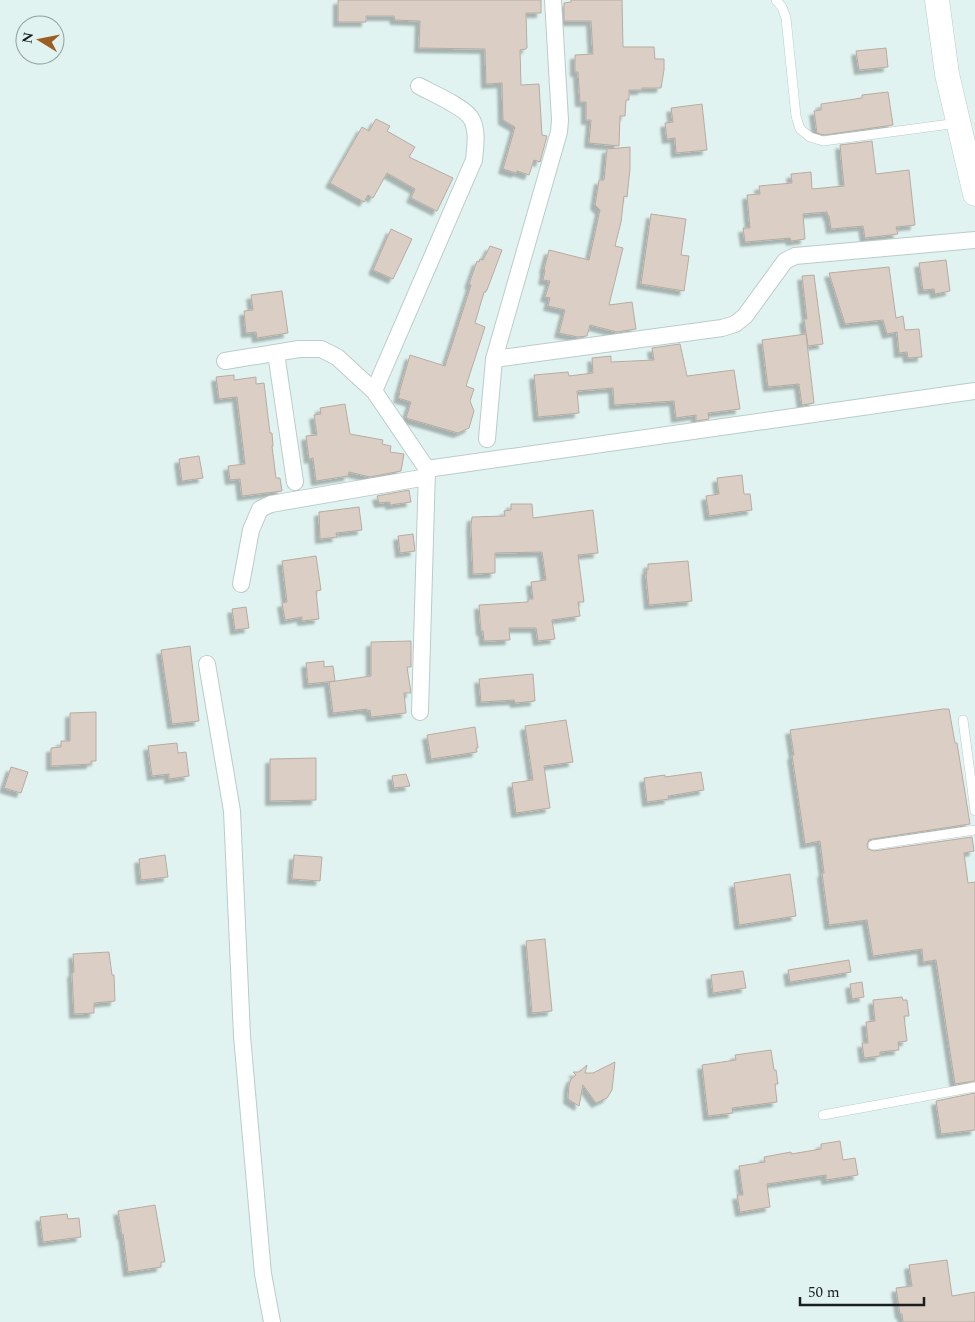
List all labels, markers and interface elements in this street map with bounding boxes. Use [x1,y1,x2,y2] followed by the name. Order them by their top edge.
[15,15,65,65] north arrow
[16,30,39,45] text: N
[800,1274,924,1306] scale bar
[808,1281,840,1304] text: 50 m

